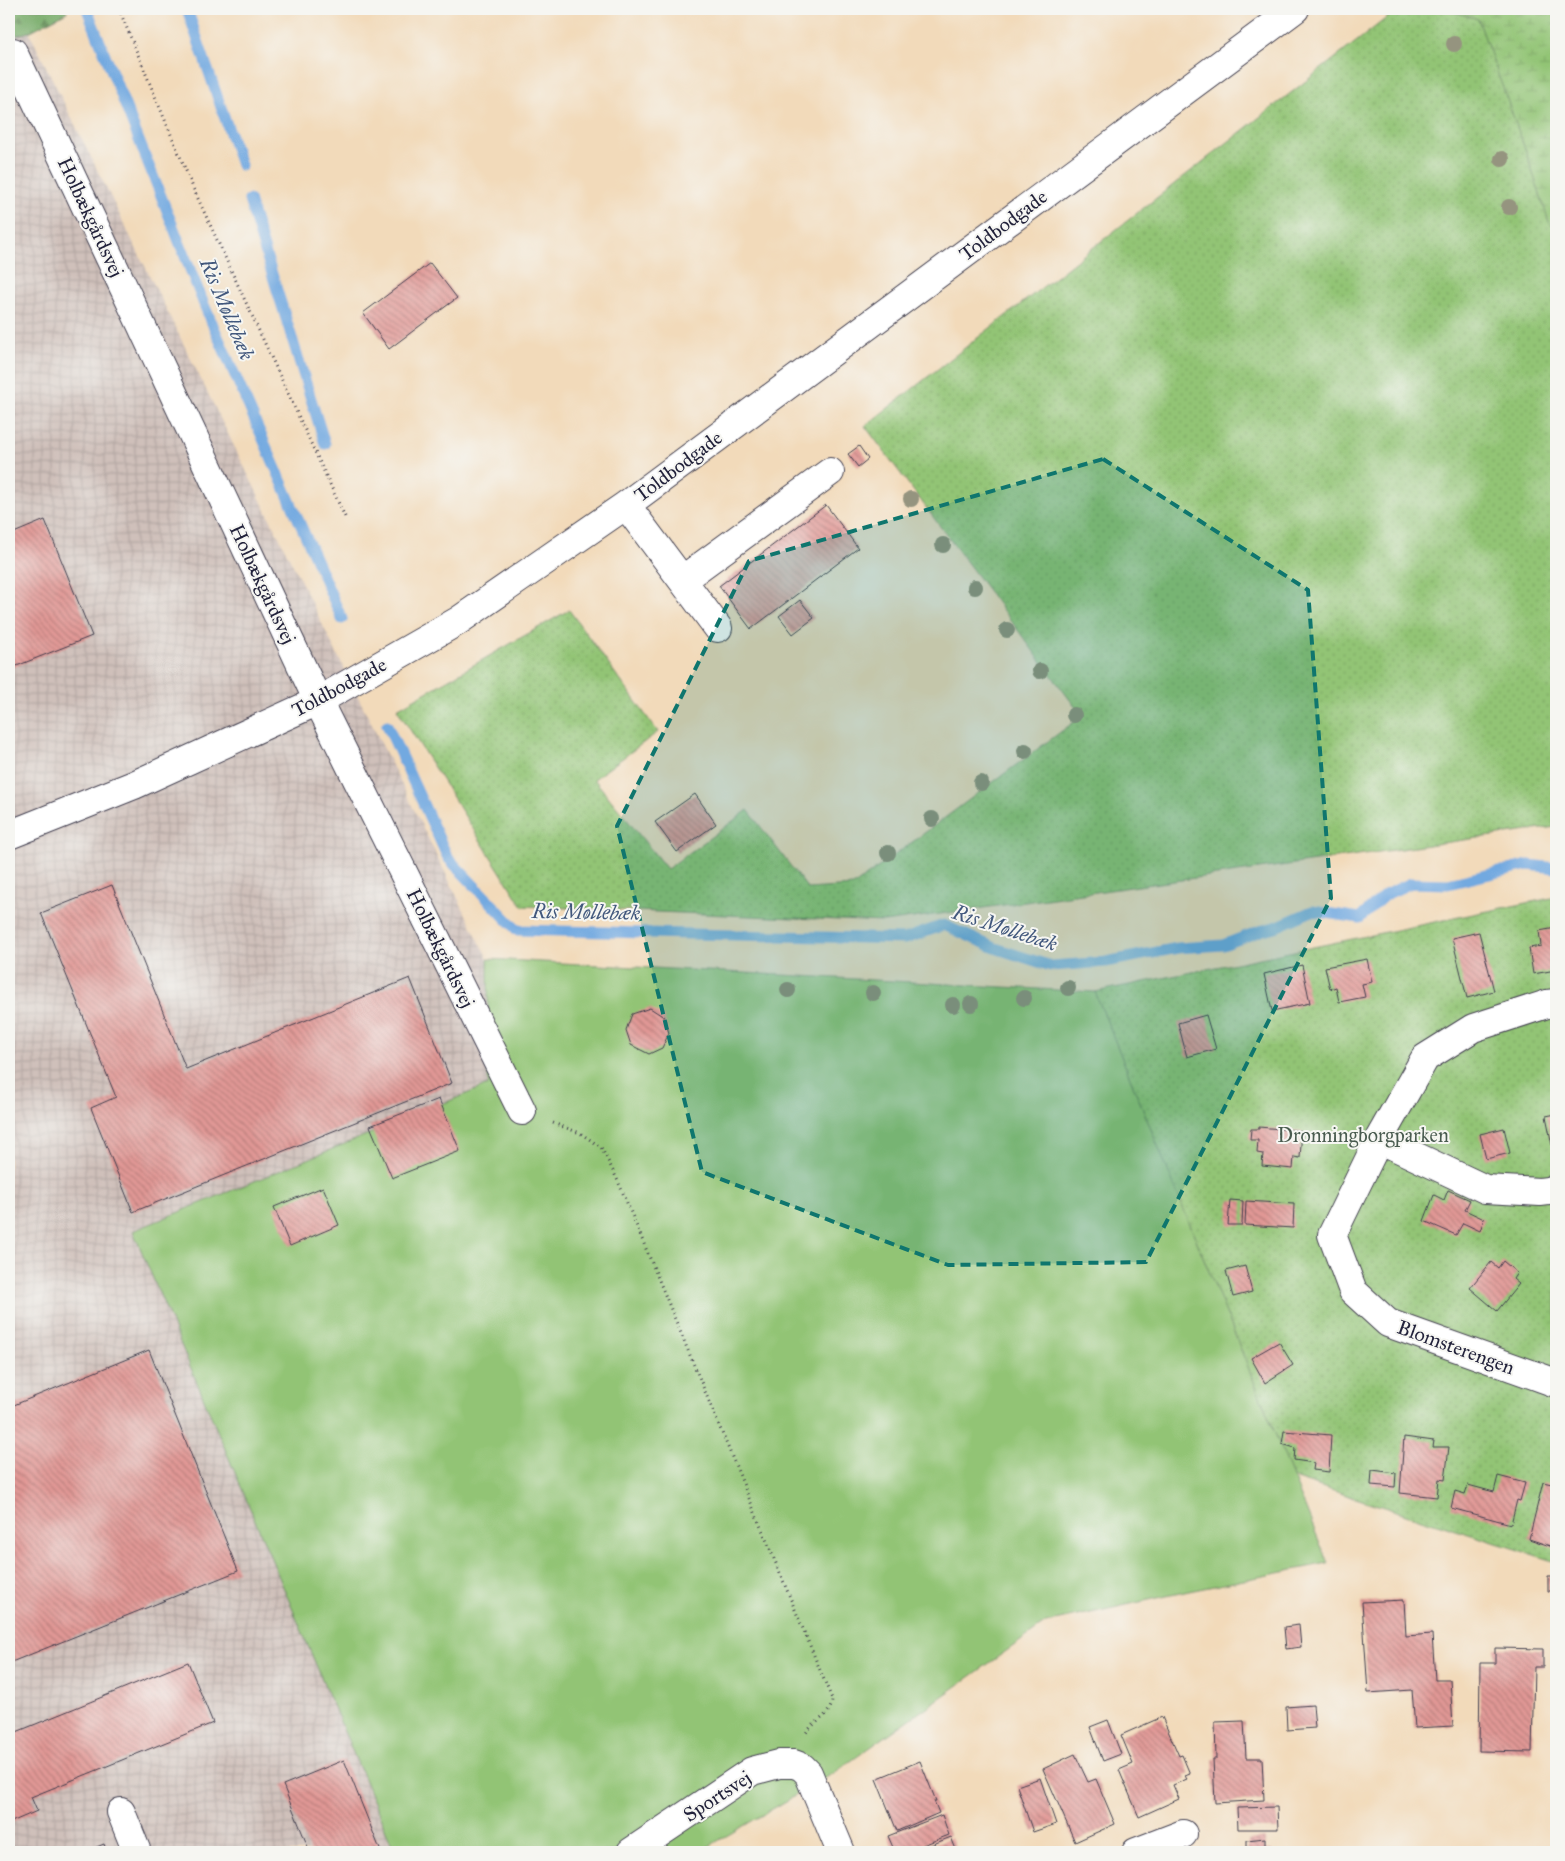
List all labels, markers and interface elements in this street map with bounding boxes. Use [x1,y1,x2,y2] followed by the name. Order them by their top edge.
[52,153,129,281] street label: Holbækgårdsvej
[954,184,1052,267] street label: Toldbodgade
[193,253,260,365] water label: Ris Møllebæk
[629,425,727,508] street label: Toldbodgade
[224,520,301,648] street label: Holbækgårdsvej
[288,652,391,723] street label: Toldbodgade
[401,884,480,1012] street label: Holbækgårdsvej
[531,898,641,926] water label: Ris Møllebæk
[949,899,1061,957] water label: Ris Møllebæk
[1277,1123,1449,1148] park label: Dronningborgparken
[1394,1315,1518,1380] street label: Blomsterengen
[679,1765,755,1827] street label: Sportsvej

